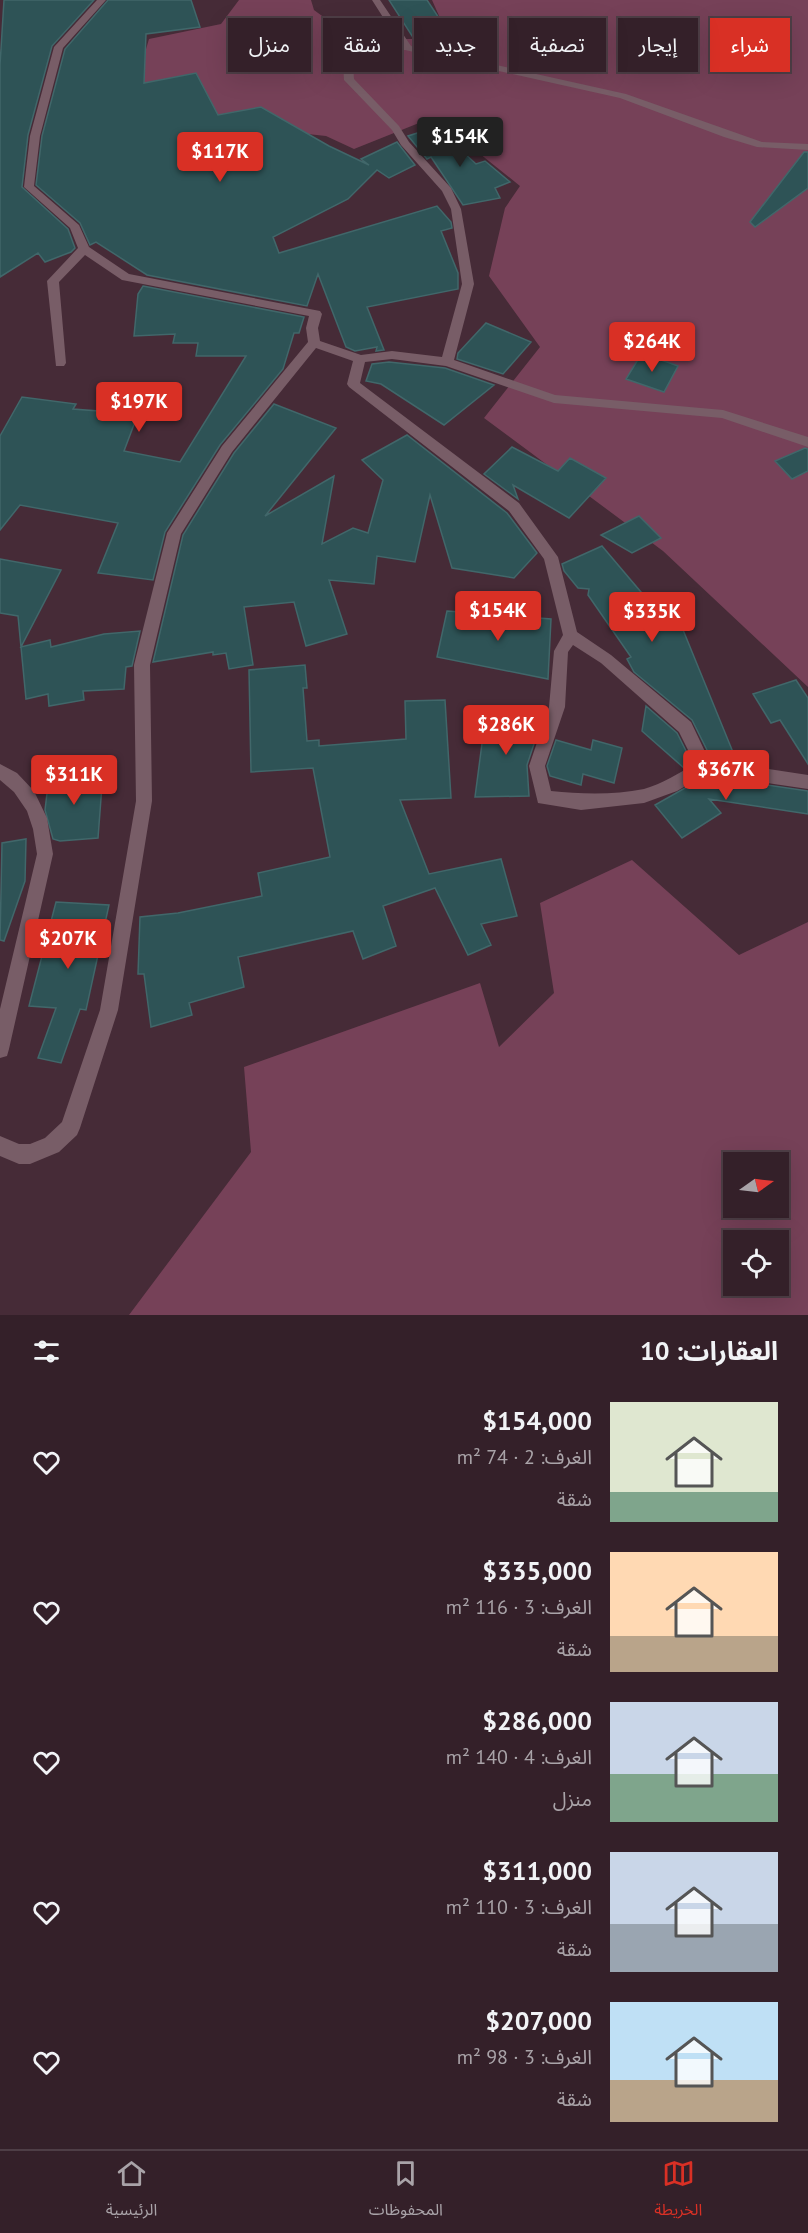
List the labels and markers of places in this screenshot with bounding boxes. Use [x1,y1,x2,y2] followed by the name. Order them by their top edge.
[418,117,502,168] pin: $154K
[178,132,262,183] pin: $117K
[610,322,694,373] pin: $264K
[97,382,181,433] pin: $197K
[456,591,540,642] pin: $154K
[610,592,694,643] pin: $335K
[464,705,548,756] pin: $286K
[684,750,768,801] pin: $367K
[32,755,116,806] pin: $311K
[26,919,110,970] pin: $207K

